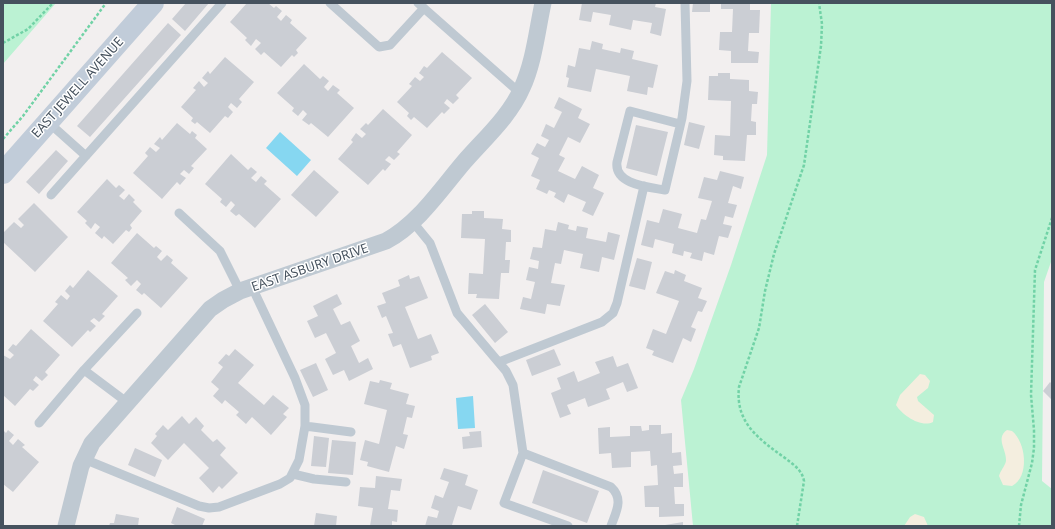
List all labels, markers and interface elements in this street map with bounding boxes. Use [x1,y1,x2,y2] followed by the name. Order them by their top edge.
[29,35,127,141] street label: EAST JEWELL AVENUE
[250,241,370,295] street label: EAST ASBURY DRIVE

